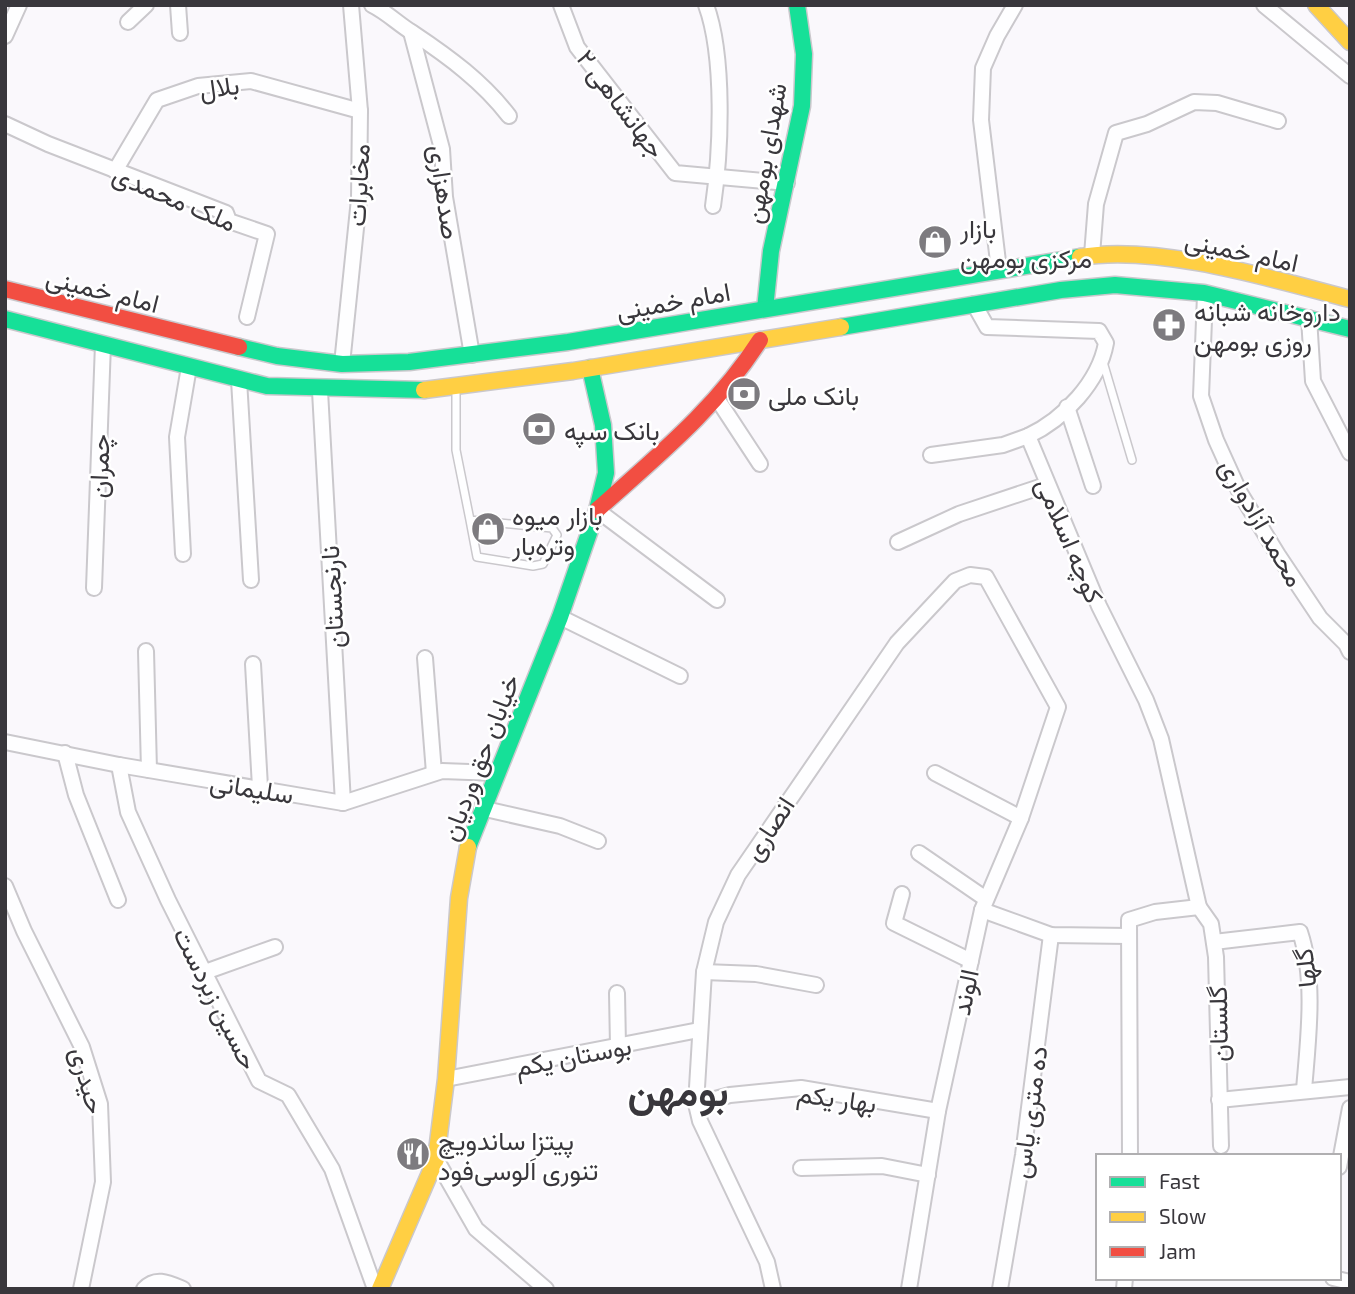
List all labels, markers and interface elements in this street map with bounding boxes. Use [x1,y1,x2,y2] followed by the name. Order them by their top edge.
[570,43,673,165] street label: جهانشاهی ۲
[197,68,241,106] street label: بلال
[736,80,794,226] street label: شهدای بومهن
[339,143,377,227] street label: مخابرات
[422,143,468,242] street label: صدهزاری
[108,157,241,239] street label: ملک محمدی
[959,212,1092,275] place label: بازار مرکزی بومهن
[916,223,954,261] shop icon: بازار مرکزی بومهن
[1182,223,1302,280] street label: امام خمینی
[43,260,163,321] street label: امام خمینی
[614,275,733,328] street label: امام خمینی
[1194,295,1341,358] place label: داروخانه شبانه روزی بومهن
[1150,306,1188,344] pharmacy icon: داروخانه شبانه روزی بومهن
[725,375,763,413] bank icon: بانک ملی
[768,379,859,412] place label: بانک ملی
[520,410,558,448] bank icon: بانک سپه
[564,414,660,449] place label: بانک سپه
[81,433,119,499] street label: چمران
[1212,453,1312,592] street label: محمد آزادواری
[1027,473,1111,609] street label: کوچه اسلامی
[511,499,603,562] place label: بازار میوه وتره‌بار
[469,510,507,548] shop icon: بازار میوه وتره‌بار
[313,545,351,649] street label: نارنجستان
[433,669,527,845] street label: خیابان حق وردیان
[208,765,296,811] street label: سلیمانی
[736,790,802,867] street label: انصاری
[166,922,266,1075] street label: حسین زبردست
[1287,946,1323,989] street label: گلها
[944,966,986,1018] street label: الوند
[1201,986,1234,1062] street label: گلستان
[512,1029,634,1084] street label: بوستان یکم
[63,1043,113,1117] street label: حیدری
[1003,1044,1055,1180] street label: ده متری یاس
[627,1066,729,1117] district label: بومهن
[795,1076,879,1121] street label: بهار یکم
[438,1124,598,1187] place label: پیتزا ساندویچ تنوری اَلوسی‌‌فود
[394,1135,432,1173] restaurant icon: پیتزا ساندویچ تنوری اَلوسی‌‌فود
[1096,1154,1341,1280] legend
[1159,1168,1200,1193] text: Fast
[1159,1203,1206,1228] text: Slow
[1159,1238,1196,1263] text: Jam

